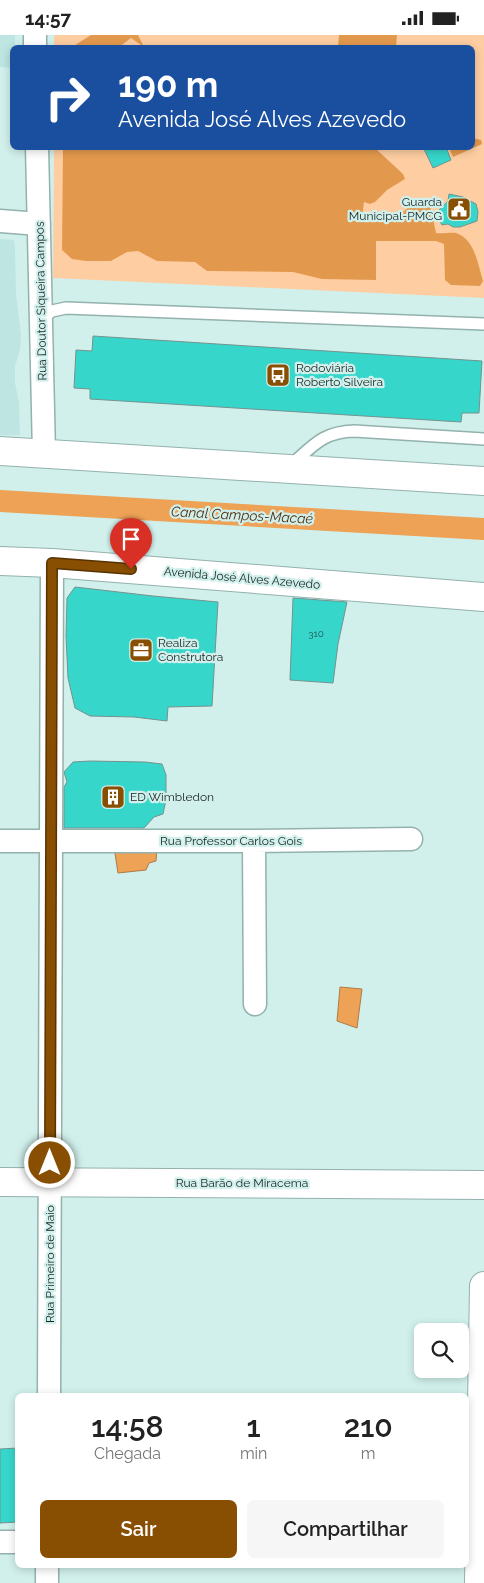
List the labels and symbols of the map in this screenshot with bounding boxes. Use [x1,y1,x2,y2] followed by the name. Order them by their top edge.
[349,195,442,223] place label: Guarda Municipal-PMCG
[446,196,472,222] public building icon: Guarda Municipal-PMCG
[33,221,49,381] street label: Rua Doutor Siqueira Campos
[296,361,383,389] place label: Rodoviária Roberto Silveira
[265,362,291,388] bus stop icon: Rodoviária Roberto Silveira
[171,503,314,527] water label: Canal Campos-Macaé
[110,518,152,569] pin
[163,564,321,592] street label: Avenida José Alves Azevedo
[308,628,324,639] house number: 310
[158,636,223,664] place label: Realiza Construtora
[128,637,154,663] office icon: Realiza Construtora
[100,784,126,810] building icon: ED Wimbledon
[130,790,214,804] place label: ED Wimbledon
[160,834,302,848] street label: Rua Professor Carlos Gois
[23,1136,75,1188] position arrow
[176,1176,308,1190] street label: Rua Barão de Miracema
[43,1205,57,1323] street label: Rua Primeiro de Maio

